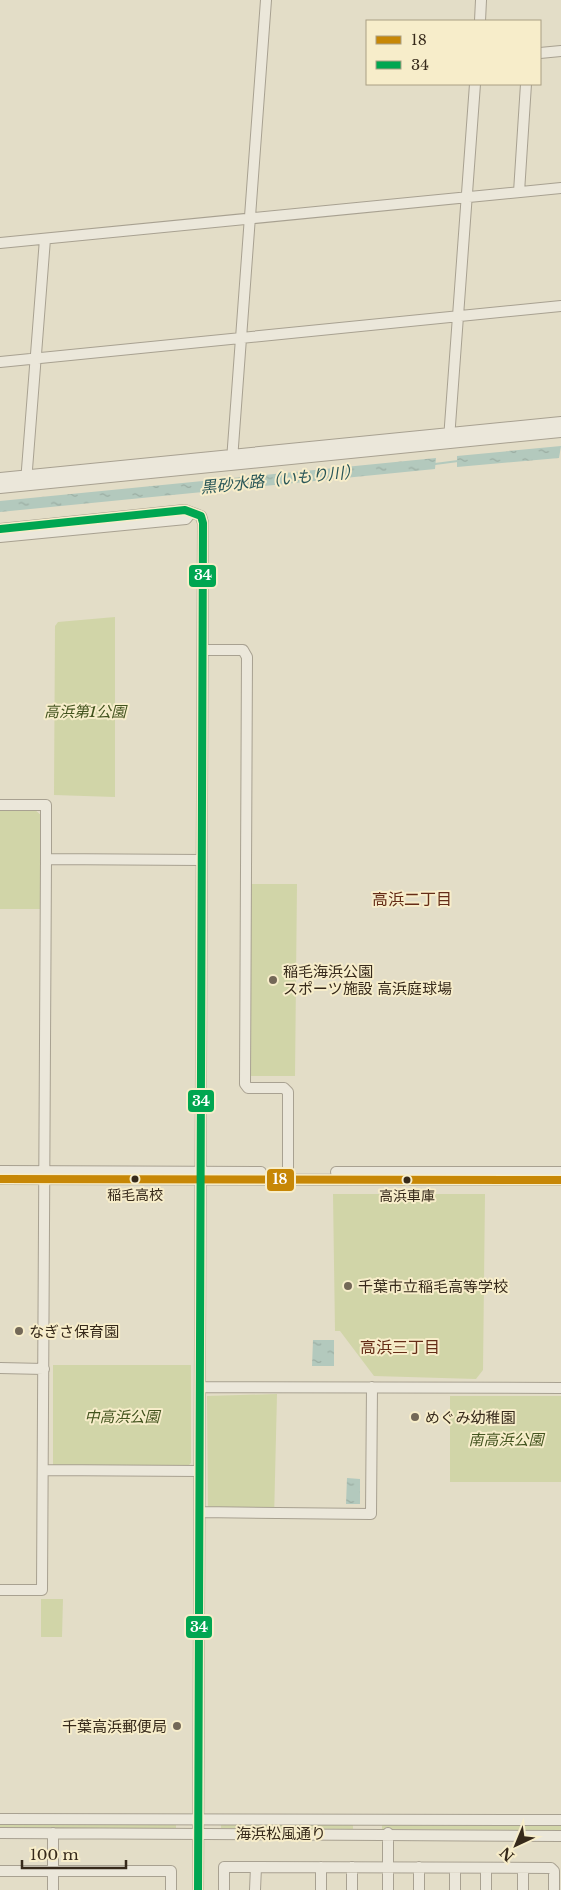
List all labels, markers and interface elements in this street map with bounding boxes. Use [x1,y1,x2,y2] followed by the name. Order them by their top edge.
[366,20,541,85] legend
[411,30,427,49] text: 18
[411,55,429,74] text: 34
[199,461,361,497] water label: 黒砂水路（いもり川）
[188,564,217,588] line badge: 34
[194,566,212,584] text: 34
[44,702,128,721] park label: 高浜第1公園
[372,889,452,909] district label: 高浜二丁目
[283,962,452,998] place label: 稲毛海浜公園 スポーツ施設 高浜庭球場
[267,974,279,986] marker: 稲毛海浜公園 スポーツ施設 高浜庭球場
[187,1089,215,1113] line badge: 34
[192,1092,210,1110] text: 34
[266,1168,295,1192] line badge: 18
[273,1170,288,1188] text: 18
[130,1174,140,1184] marker: 稲毛高校
[402,1175,412,1185] marker: 高浜車庫
[107,1186,163,1204] place label: 稲毛高校
[379,1187,435,1205] place label: 高浜車庫
[358,1277,508,1296] place label: 千葉市立稲毛高等学校
[342,1280,354,1292] marker: 千葉市立稲毛高等学校
[29,1322,119,1341] place label: なぎさ保育園
[13,1325,25,1337] marker: なぎさ保育園
[360,1337,440,1357] district label: 高浜三丁目
[84,1407,161,1426] park label: 中高浜公園
[425,1408,515,1427] place label: めぐみ幼稚園
[409,1411,421,1423] marker: めぐみ幼稚園
[468,1430,545,1449] park label: 南高浜公園
[185,1615,213,1639] line badge: 34
[190,1618,208,1636] text: 34
[62,1717,167,1736] place label: 千葉高浜郵便局
[171,1720,183,1732] marker: 千葉高浜郵便局
[491,1820,541,1870] north arrow
[236,1824,326,1843] street label: 海浜松風通り
[22,1838,126,1870] scale bar
[496,1843,518,1865] text: N
[30,1845,79,1864] text: 100 m

